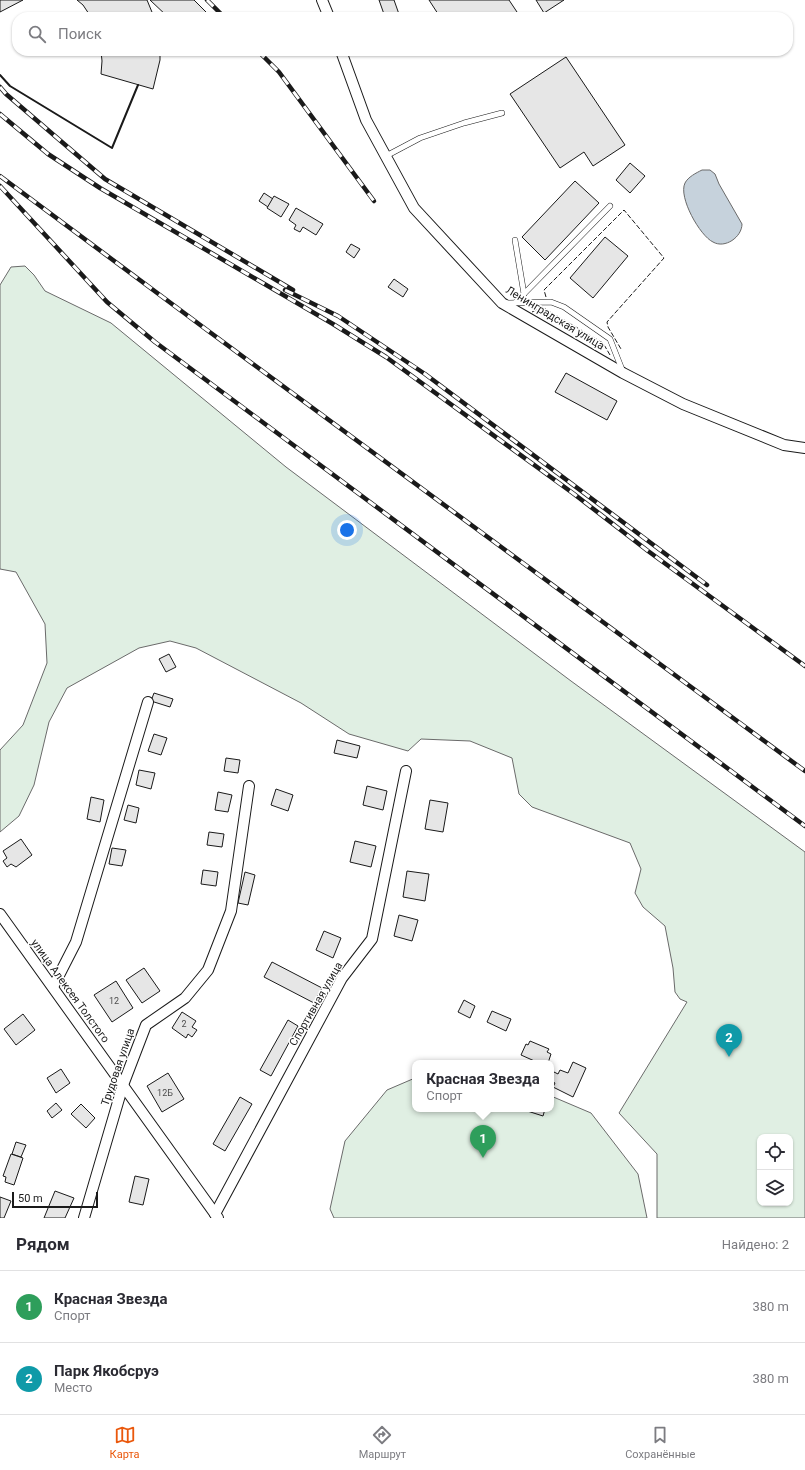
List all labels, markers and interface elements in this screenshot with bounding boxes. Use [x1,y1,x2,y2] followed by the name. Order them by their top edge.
[12,12,793,56] search box
[26,23,48,45] icon: search
[58,25,102,43] text: Поиск
[503,283,607,353] street label: Ленинградская улица
[337,520,357,540] your location
[28,937,112,1045] street label: улица Алексея Толстого
[287,960,345,1048] street label: Спортивная улица
[109,996,119,1006] house number: 12
[181,1019,187,1029] house number: 2
[716,1024,742,1057] pin: 2
[99,1027,137,1107] street label: Трудовая улица
[412,1060,554,1112] popup
[426,1070,540,1088] text: Красная Звезда
[157,1088,173,1098] house number: 12Б
[426,1088,463,1103] text: Спорт
[470,1125,496,1158] pin: 1
[757,1134,793,1206] map controls
[757,1134,793,1170] button: locate
[757,1170,793,1206] button: layers
[12,1190,98,1209] scale bar
[18,1192,43,1205] text: 50 m
[16,1234,70,1254] text: Рядом
[722,1237,789,1252] text: Найдено: 2
[54,1290,168,1308] text: Красная Звезда
[25,1299,33,1314] text: 1
[752,1299,789,1314] text: 380 m
[54,1308,90,1323] text: Спорт
[54,1362,159,1380] text: Парк Якобсруэ
[25,1371,33,1386] text: 2
[752,1371,789,1386] text: 380 m
[54,1380,92,1395] text: Место
[110,1424,140,1461] tab: Карта
[359,1424,406,1461] tab: Маршрут
[625,1424,695,1461] tab: Сохранённые

